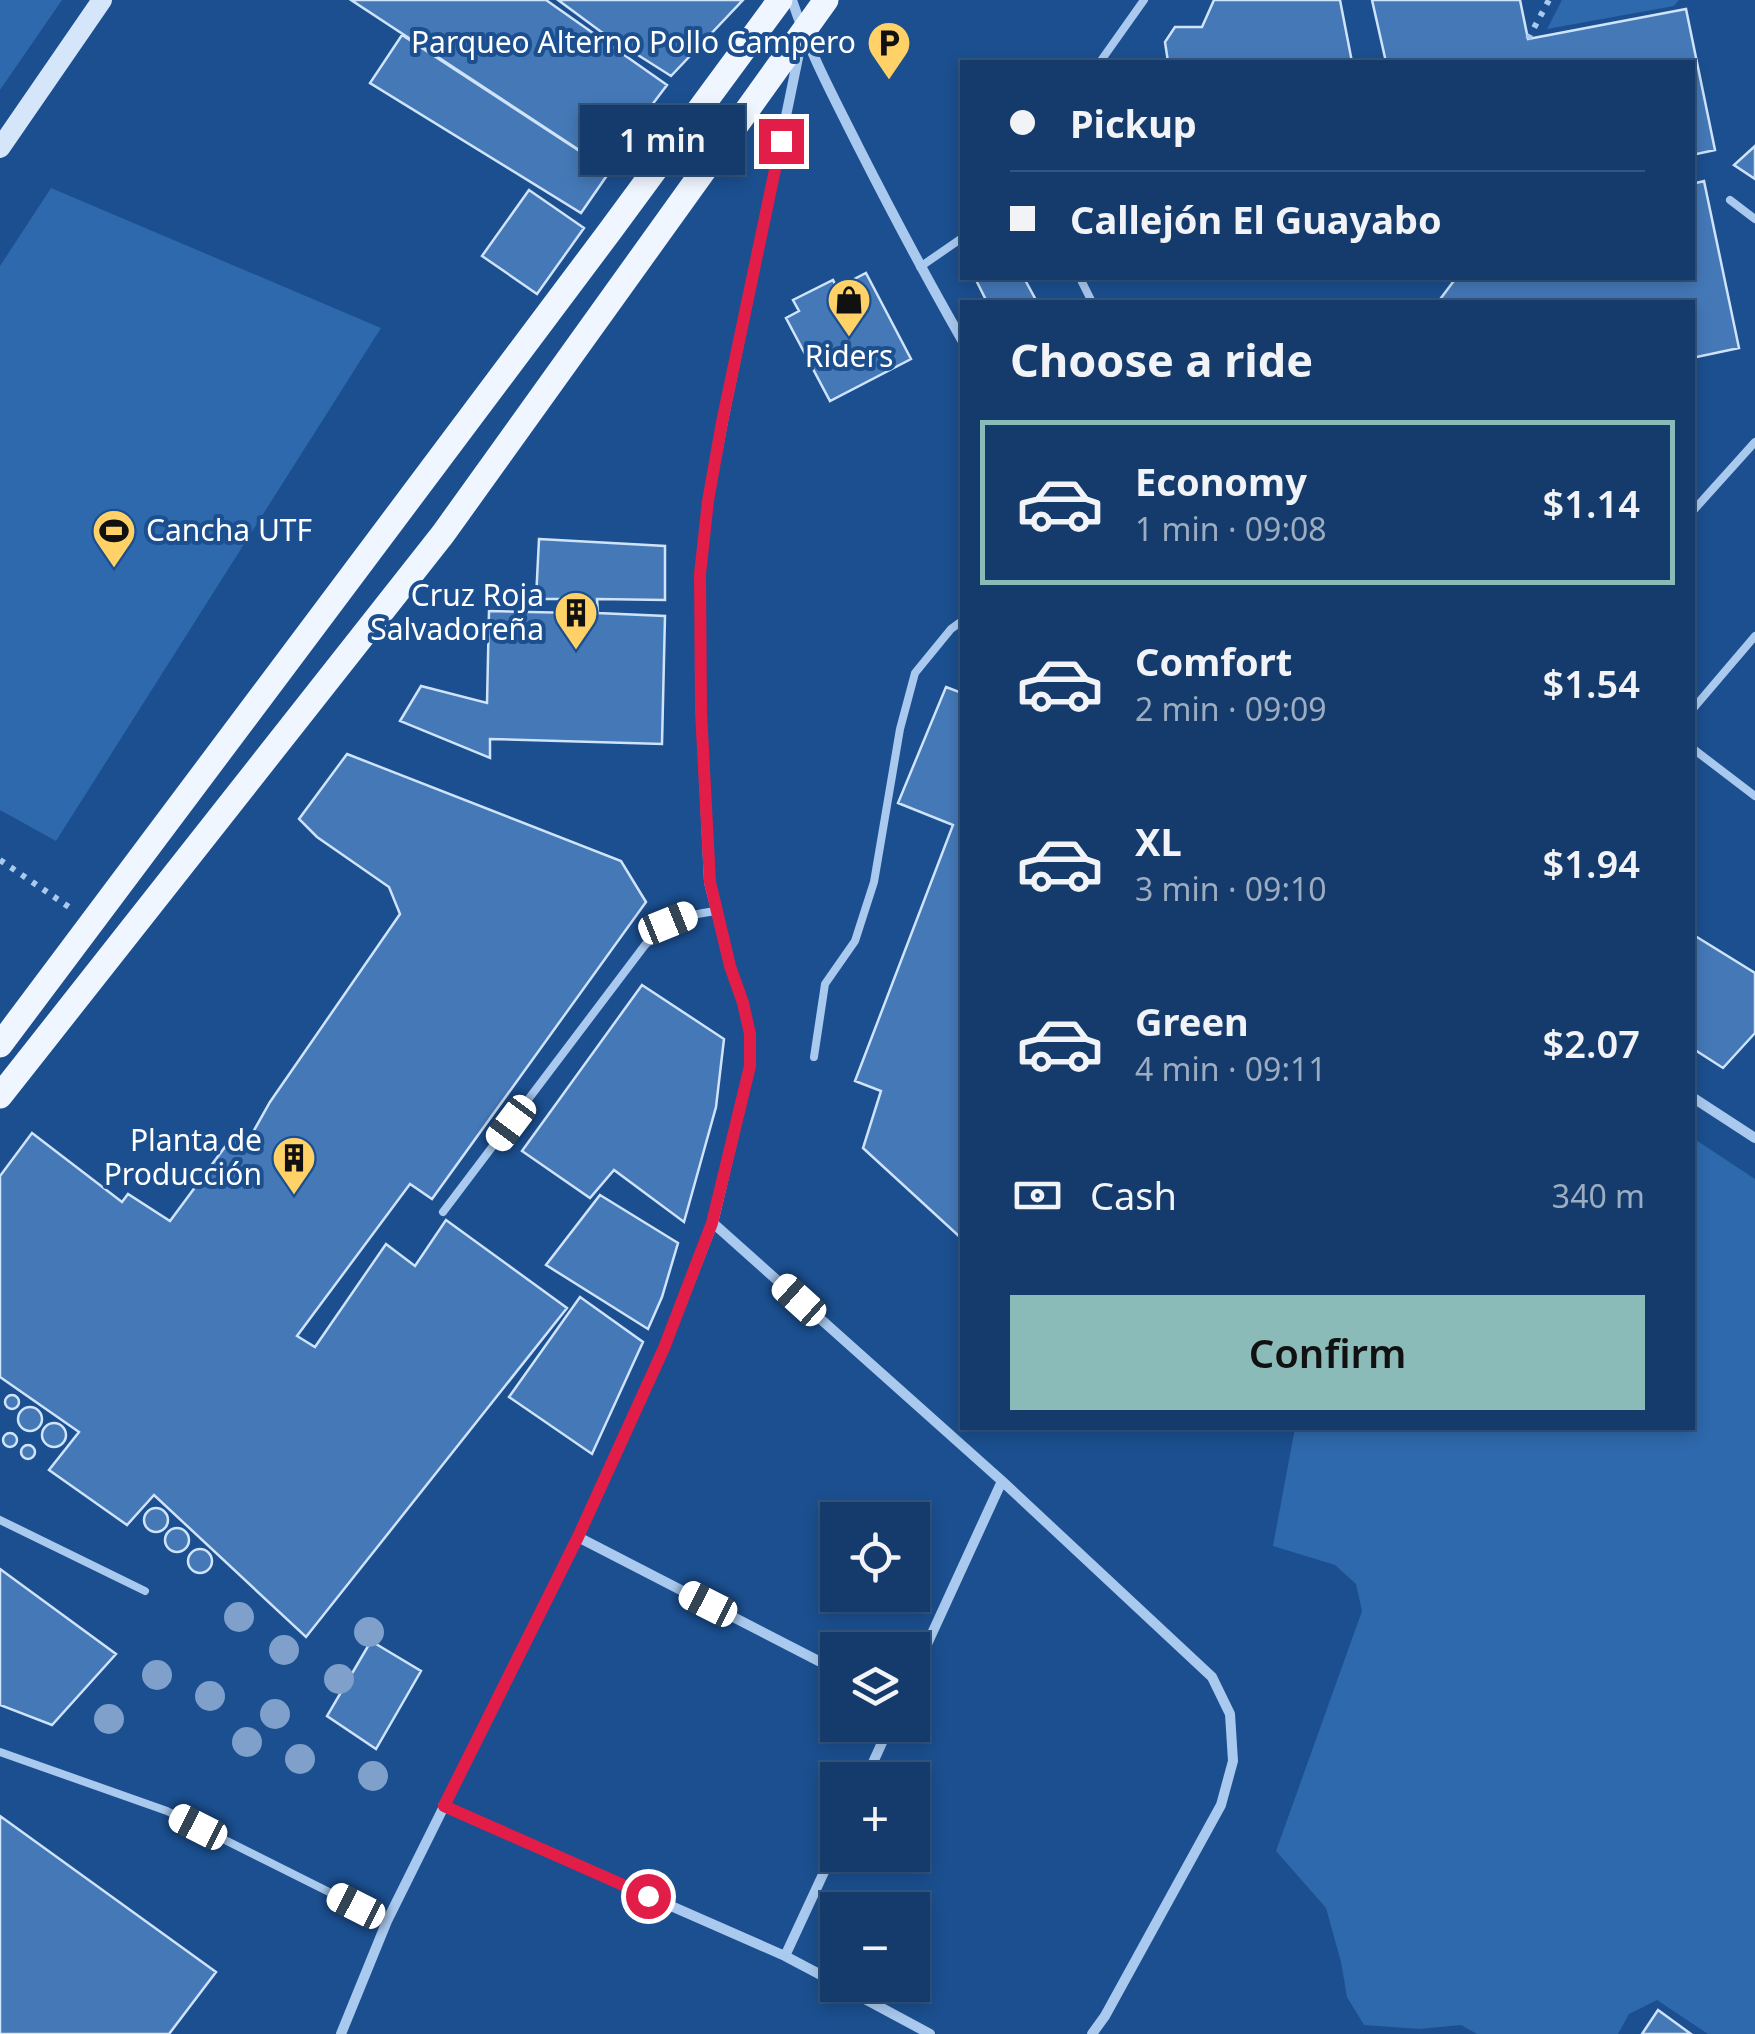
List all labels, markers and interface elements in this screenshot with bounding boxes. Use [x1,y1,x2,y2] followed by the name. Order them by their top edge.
[866,20,912,81] parking icon: Parqueo Alterno Pollo Campero
[411,21,856,62] place label: Parqueo Alterno Pollo Campero
[1070,97,1197,149] text: Pickup
[581,106,746,176] callout: 1 min
[619,118,706,161] text: 1 min
[759,119,804,164] route end
[1070,193,1442,245] text: Callejón El Guayabo
[826,277,872,338] shop icon: Riders
[1010,329,1313,390] text: Choose a ride
[805,335,893,376] place label: Riders
[1135,455,1307,507] text: Economy
[1015,458,1105,548] icon: car
[1543,477,1640,529] text: $1.14
[1135,507,1327,550] text: 1 min · 09:08
[91,508,137,569] sports icon: Cancha UTF
[146,509,312,550] place label: Cancha UTF
[370,574,544,649] place label: Cruz Roja Salvadoreña
[553,590,599,651] building icon: Cruz Roja Salvadoreña
[1135,635,1292,687] text: Comfort
[1015,638,1105,728] icon: car
[1543,657,1640,709] text: $1.54
[1135,687,1327,730] text: 2 min · 09:09
[1135,815,1182,867] text: XL
[1015,818,1105,908] icon: car
[1543,837,1640,889] text: $1.94
[1135,867,1327,910] text: 3 min · 09:10
[635,898,701,948] car
[1135,995,1249,1047] text: Green
[1015,998,1105,1088] icon: car
[1543,1017,1640,1069] text: $2.07
[1135,1047,1327,1090] text: 4 min · 09:11
[481,1090,541,1156] car
[104,1119,262,1194] place label: Planta de Producción
[271,1135,317,1196] building icon: Planta de Producción
[1010,1168,1065,1223] icon: cash
[1090,1169,1177,1221] text: Cash
[1552,1174,1645,1217] text: 340 m
[767,1269,831,1331] car
[1010,1295,1645,1410] button: Confirm
[820,1502,930,2002] map controls
[820,1502,930,1612] button: locate
[674,1577,742,1631] car
[820,1632,930,1742] button: layers
[820,1762,930,1872] button: +
[164,1800,232,1854] car
[626,1874,671,1919] route start
[322,1879,390,1933] car
[820,1892,930,2002] button: −

